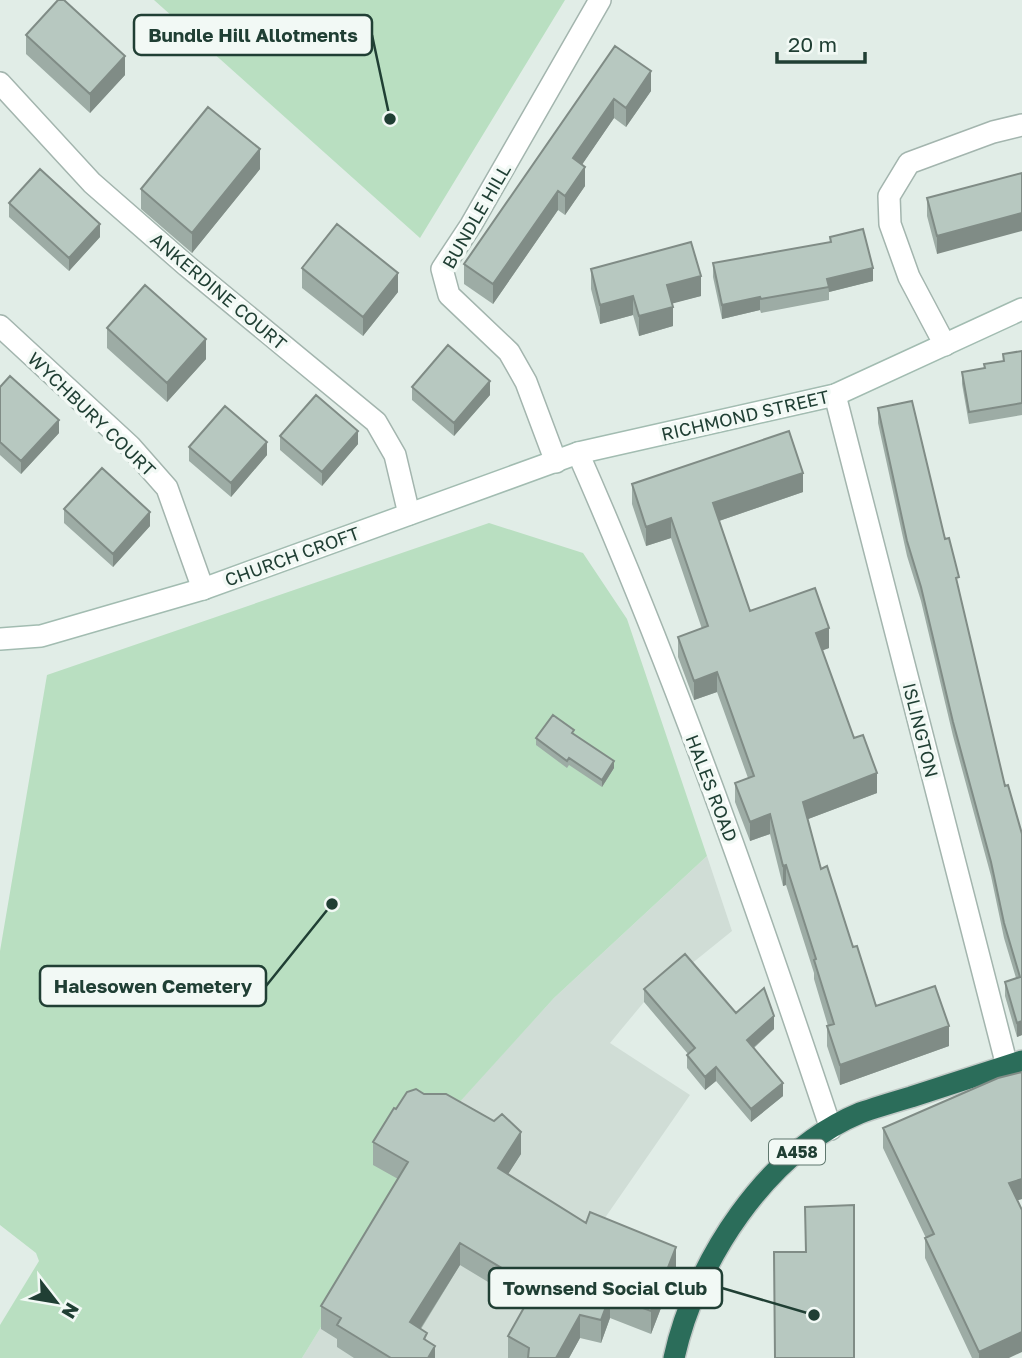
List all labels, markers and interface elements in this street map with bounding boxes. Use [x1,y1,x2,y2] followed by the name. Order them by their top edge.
[134,15,372,55] callout: Bundle Hill Allotments
[777,21,864,65] scale bar
[148,23,358,46] text: Bundle Hill Allotments
[788,31,837,57] text: 20 m
[437,160,515,272] street label: BUNDLE HILL
[147,228,291,354] street label: ANKERDINE COURT
[23,347,161,481] street label: WYCHBURY COURT
[659,385,831,445] street label: RICHMOND STREET
[222,521,362,591] street label: CHURCH CROFT
[899,680,943,780] street label: ISLINGTON
[682,731,742,845] street label: HALES ROAD
[40,966,266,1006] callout: Halesowen Cemetery
[54,974,253,997] text: Halesowen Cemetery
[769,1140,825,1164] road number: A458
[21,1267,91,1337] north arrow
[489,1268,722,1308] callout: Townsend Social Club
[503,1276,708,1299] text: Townsend Social Club
[57,1299,85,1323] text: N

